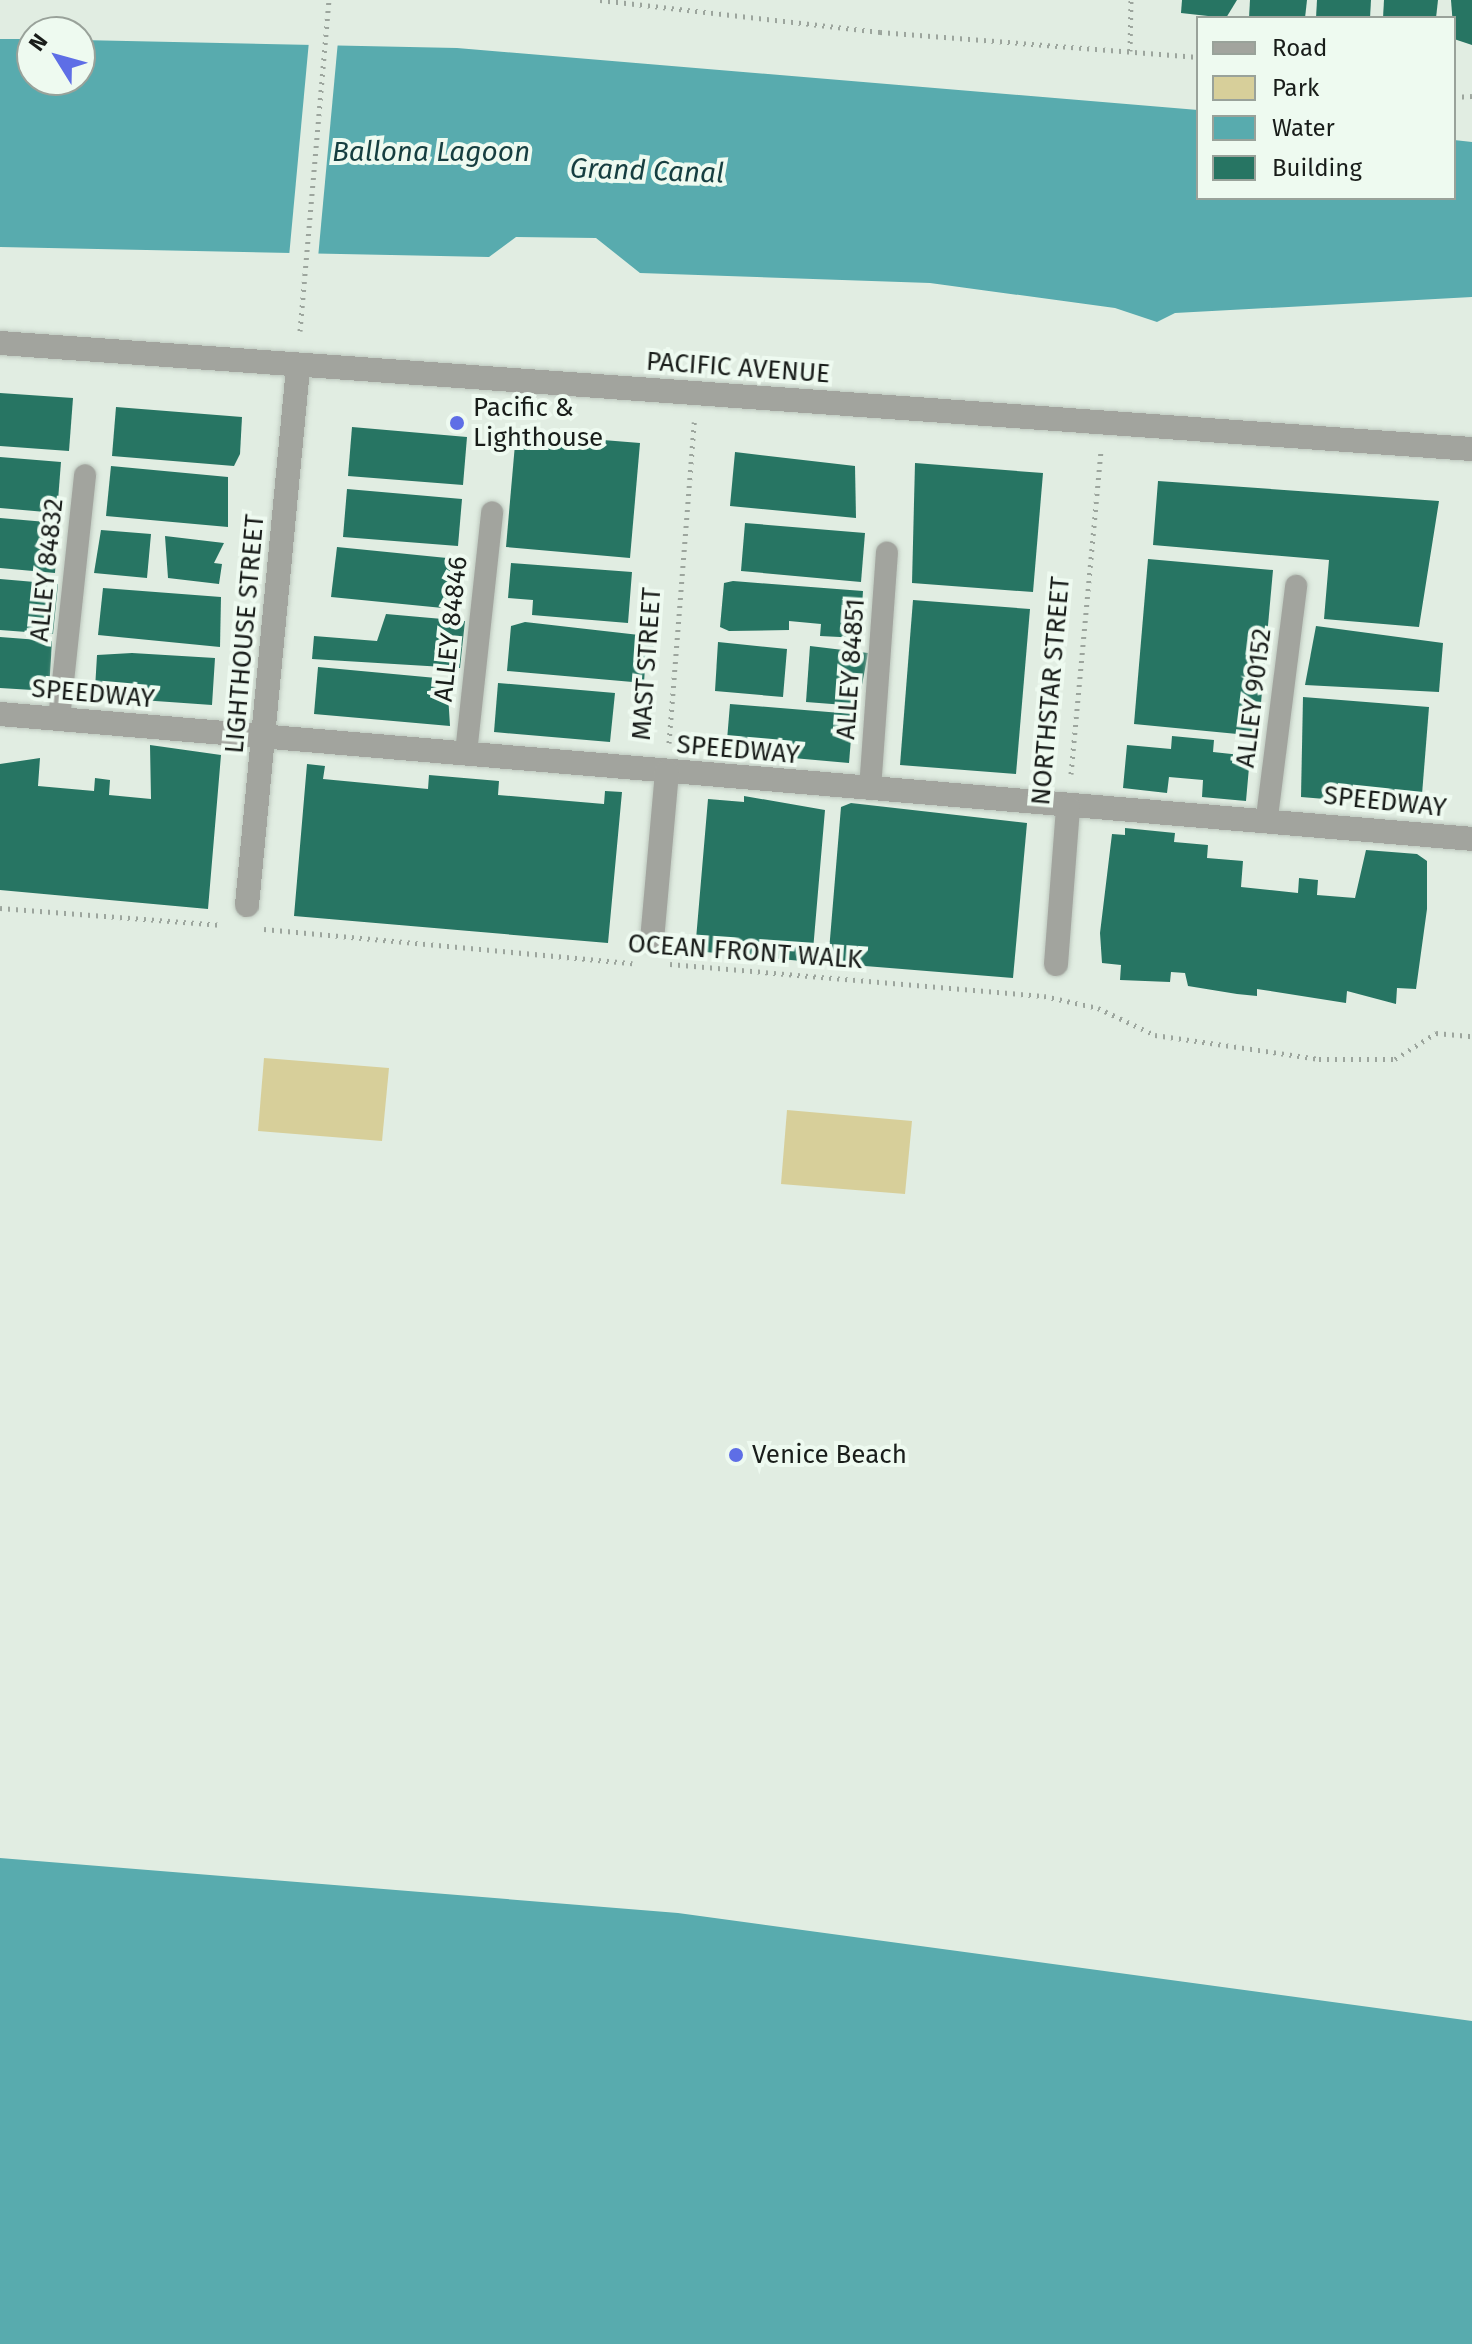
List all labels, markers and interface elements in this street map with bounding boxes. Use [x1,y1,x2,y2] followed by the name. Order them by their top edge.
[16,16,96,96] north arrow
[1196,16,1456,200] legend
[23,29,53,56] text: N
[1272,34,1327,62] text: Road
[1272,74,1319,102] text: Park
[1272,114,1335,142] text: Water
[332,135,530,169] water label: Ballona Lagoon
[569,152,725,190] water label: Grand Canal
[1272,154,1362,182] text: Building
[645,346,831,390] street label: PACIFIC AVENUE
[473,392,603,454] place label: Pacific & Lighthouse
[448,414,466,432] marker: Pacific & Lighthouse
[24,497,70,643] street label: ALLEY 84832
[219,513,271,755] street label: LIGHTHOUSE STREET
[428,555,474,703] street label: ALLEY 84846
[1025,575,1077,807] street label: NORTHSTAR STREET
[626,587,668,741] street label: MAST STREET
[831,597,871,741] street label: ALLEY 84851
[1230,627,1278,769] street label: ALLEY 90152
[30,673,156,715] street label: SPEEDWAY
[675,729,801,771] street label: SPEEDWAY
[1322,780,1448,824] street label: SPEEDWAY
[627,928,863,976] street label: OCEAN FRONT WALK
[752,1439,907,1471] place label: Venice Beach
[727,1446,745,1464] marker: Venice Beach

